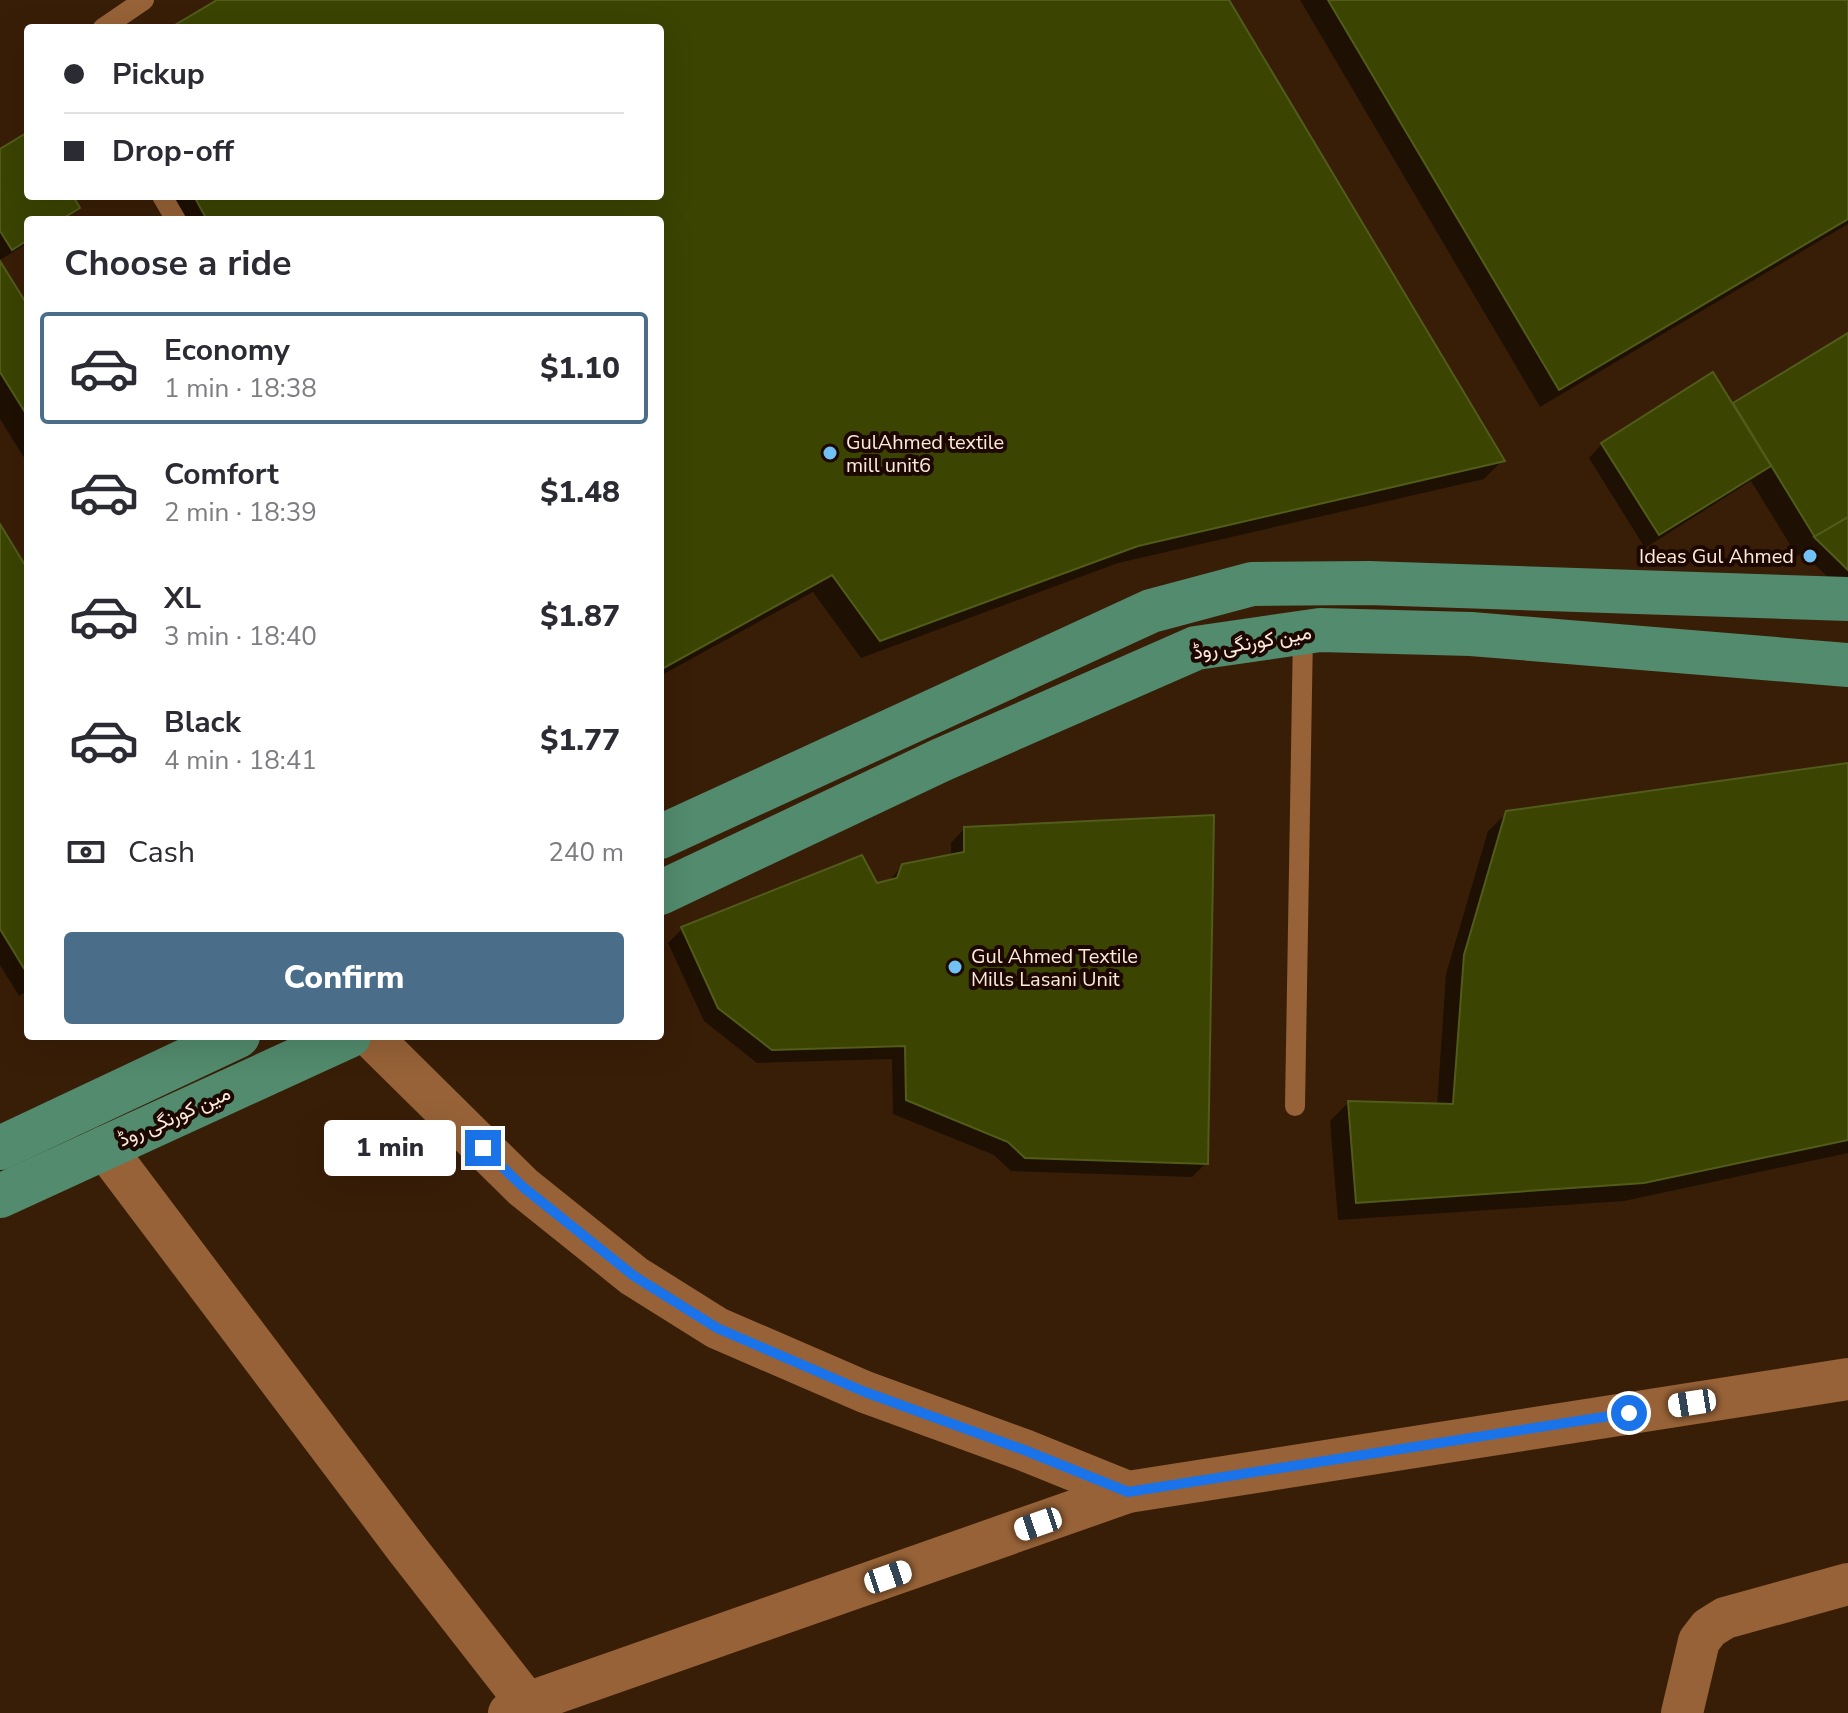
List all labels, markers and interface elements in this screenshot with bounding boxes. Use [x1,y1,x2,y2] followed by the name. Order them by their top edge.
[112,54,205,95] text: Pickup
[112,131,234,172] text: Drop-off
[64,239,292,288] text: Choose a ride
[164,330,290,371] text: Economy
[68,332,140,404] icon: car
[540,348,620,389] text: $1.10
[164,371,317,406] text: 1 min · 18:38
[846,429,1004,479] place label: GulAhmed textile mill unit6
[821,444,839,462] marker: GulAhmed textile mill unit6
[164,454,279,495] text: Comfort
[68,456,140,528] icon: car
[540,472,620,513] text: $1.48
[164,495,317,530] text: 2 min · 18:39
[1639,543,1794,570] place label: Ideas Gul Ahmed
[1801,547,1819,565] marker: Ideas Gul Ahmed
[164,578,201,619] text: XL
[68,580,140,652] icon: car
[540,596,620,637] text: $1.87
[164,619,317,654] text: 3 min · 18:40
[1190,619,1314,666] street label: مین کورنگی روڈ
[164,702,241,743] text: Black
[68,704,140,776] icon: car
[540,720,620,761] text: $1.77
[164,743,317,778] text: 4 min · 18:41
[64,830,108,874] icon: cash
[128,832,195,873] text: Cash
[548,835,624,870] text: 240 m
[64,932,624,1024] button: Confirm
[971,943,1138,993] place label: Gul Ahmed Textile Mills Lasani Unit
[946,958,964,976] marker: Gul Ahmed Textile Mills Lasani Unit
[114,1080,235,1153] street label: مین کورنگی روڈ
[323,1120,455,1176] callout: 1 min
[356,1130,424,1165] text: 1 min
[465,1130,501,1166] route end
[1666,1387,1718,1419] car
[1611,1395,1647,1431] route start
[1011,1505,1065,1543] car
[861,1558,915,1596] car

